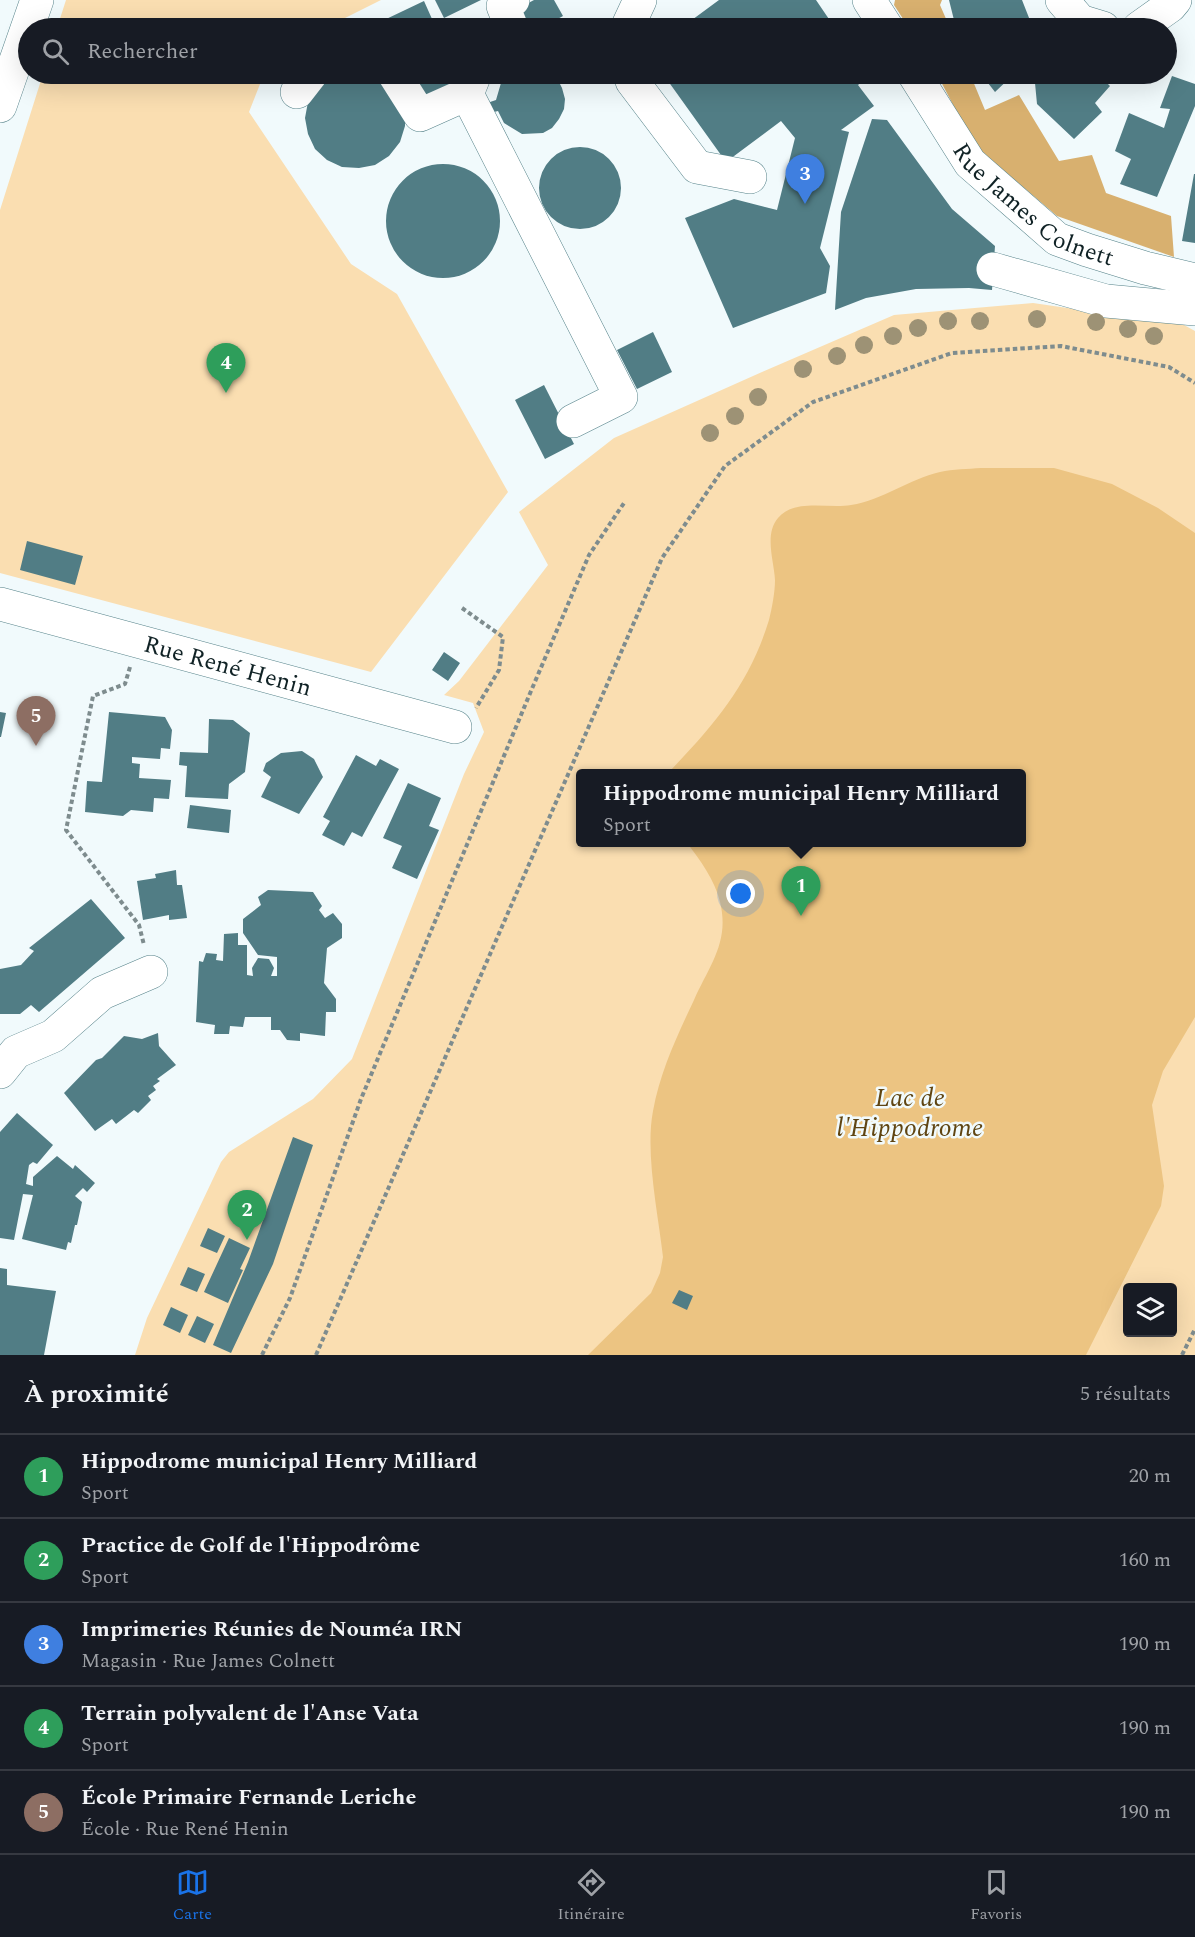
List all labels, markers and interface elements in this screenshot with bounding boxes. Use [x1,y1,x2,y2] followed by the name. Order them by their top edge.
[18,18,1177,84] search box
[39,35,72,68] icon: search
[87,35,198,68] text: Rechercher
[943,136,1118,276] street label: Rue James Colnett
[786,154,824,204] pin: 3
[206,344,246,393] pin: 4
[140,627,316,706] street label: Rue René Henin
[16,696,56,746] pin: 5
[576,769,1026,847] popup
[603,777,999,810] text: Hippodrome municipal Henry Milliard
[603,810,651,840] text: Sport
[782,866,820,916] pin: 1
[726,879,755,908] your location
[837,1078,983,1148] water label: Lac de l'Hippodrome
[228,1190,266,1240] pin: 2
[1123,1283,1177,1337] map controls
[1123,1283,1177,1337] button: layers
[24,1374,169,1414] text: À proximité
[1080,1379,1171,1409] text: 5 résultats
[81,1445,477,1478] text: Hippodrome municipal Henry Milliard
[38,1461,49,1491] text: 1
[1129,1461,1171,1491] text: 20 m
[81,1478,129,1508] text: Sport
[81,1529,420,1562] text: Practice de Golf de l'Hippodrôme
[38,1545,49,1575] text: 2
[1119,1545,1171,1575] text: 160 m
[81,1562,129,1592] text: Sport
[81,1613,462,1646] text: Imprimeries Réunies de Nouméa IRN
[38,1629,49,1659] text: 3
[1119,1629,1171,1659] text: 190 m
[81,1646,335,1676] text: Magasin · Rue James Colnett
[81,1697,419,1730] text: Terrain polyvalent de l'Anse Vata
[38,1713,49,1743] text: 4
[1119,1713,1171,1743] text: 190 m
[81,1730,129,1760] text: Sport
[81,1781,416,1814] text: École Primaire Fernande Leriche
[38,1797,49,1827] text: 5
[1119,1797,1171,1827] text: 190 m
[81,1814,289,1844] text: École · Rue René Henin
[173,1866,212,1926] tab: Carte
[557,1866,625,1926] tab: Itinéraire
[970,1866,1022,1926] tab: Favoris

